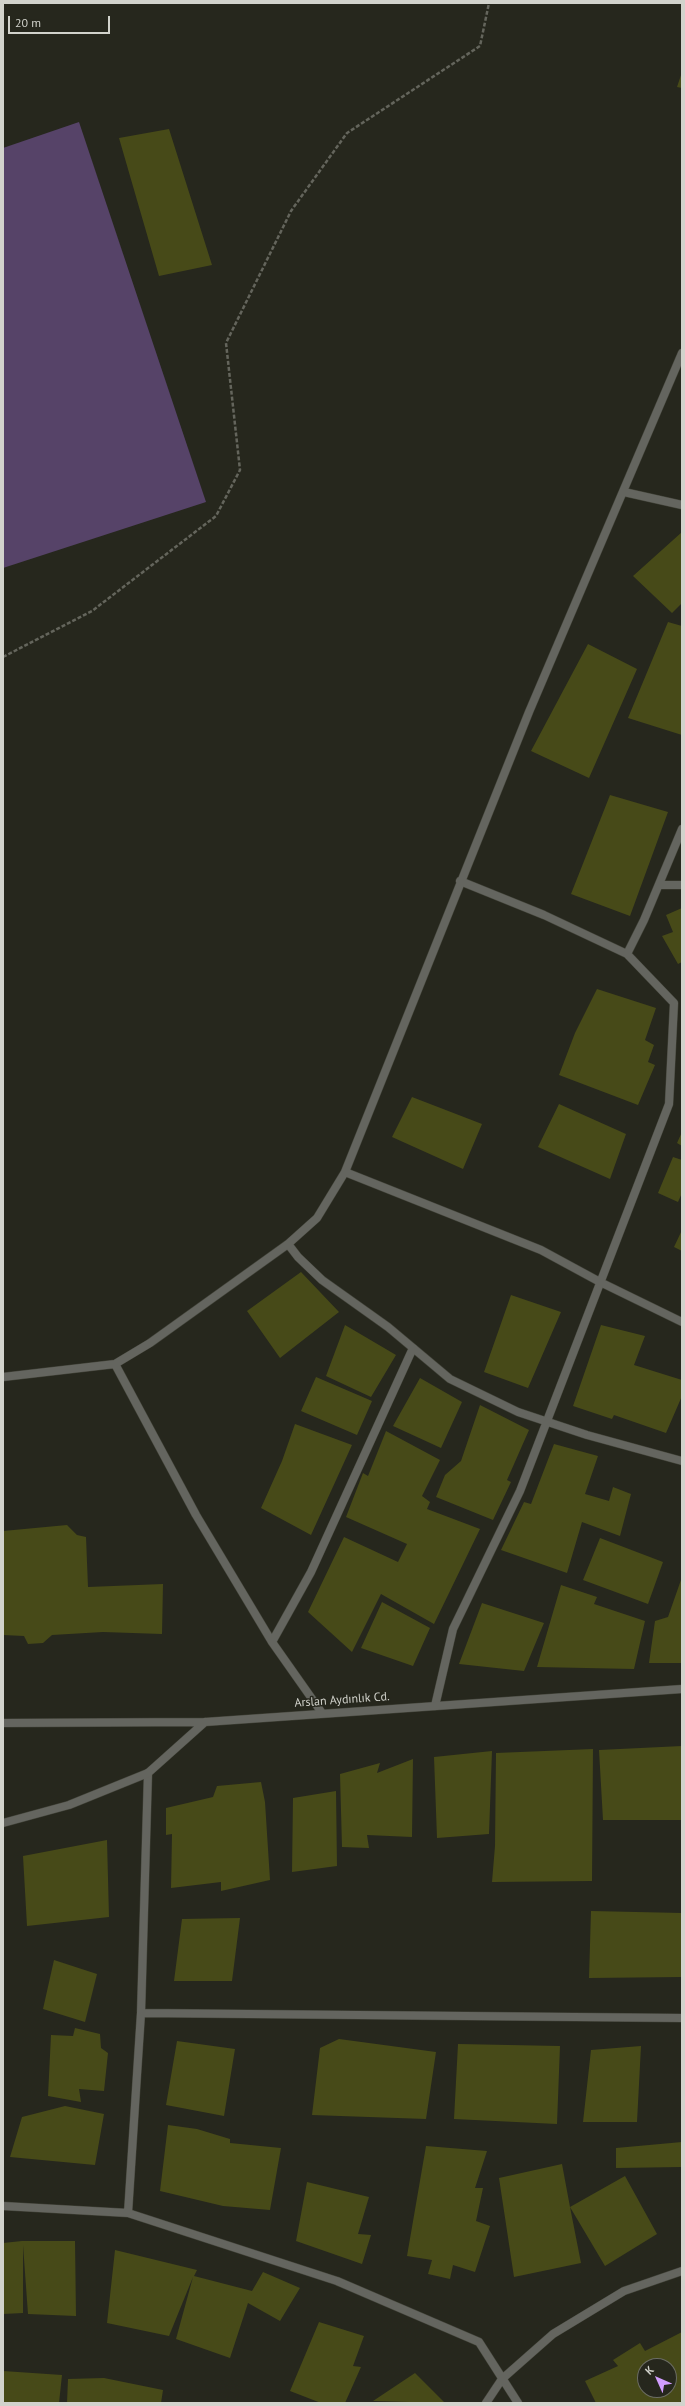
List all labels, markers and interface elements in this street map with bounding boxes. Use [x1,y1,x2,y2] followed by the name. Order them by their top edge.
[10,8,112,34] scale bar
[15,15,41,30] text: 20 m
[294,1689,390,1711] street label: Arslan Aydınlık Cd.
[637,2358,677,2398] north arrow
[642,2363,657,2378] text: K

